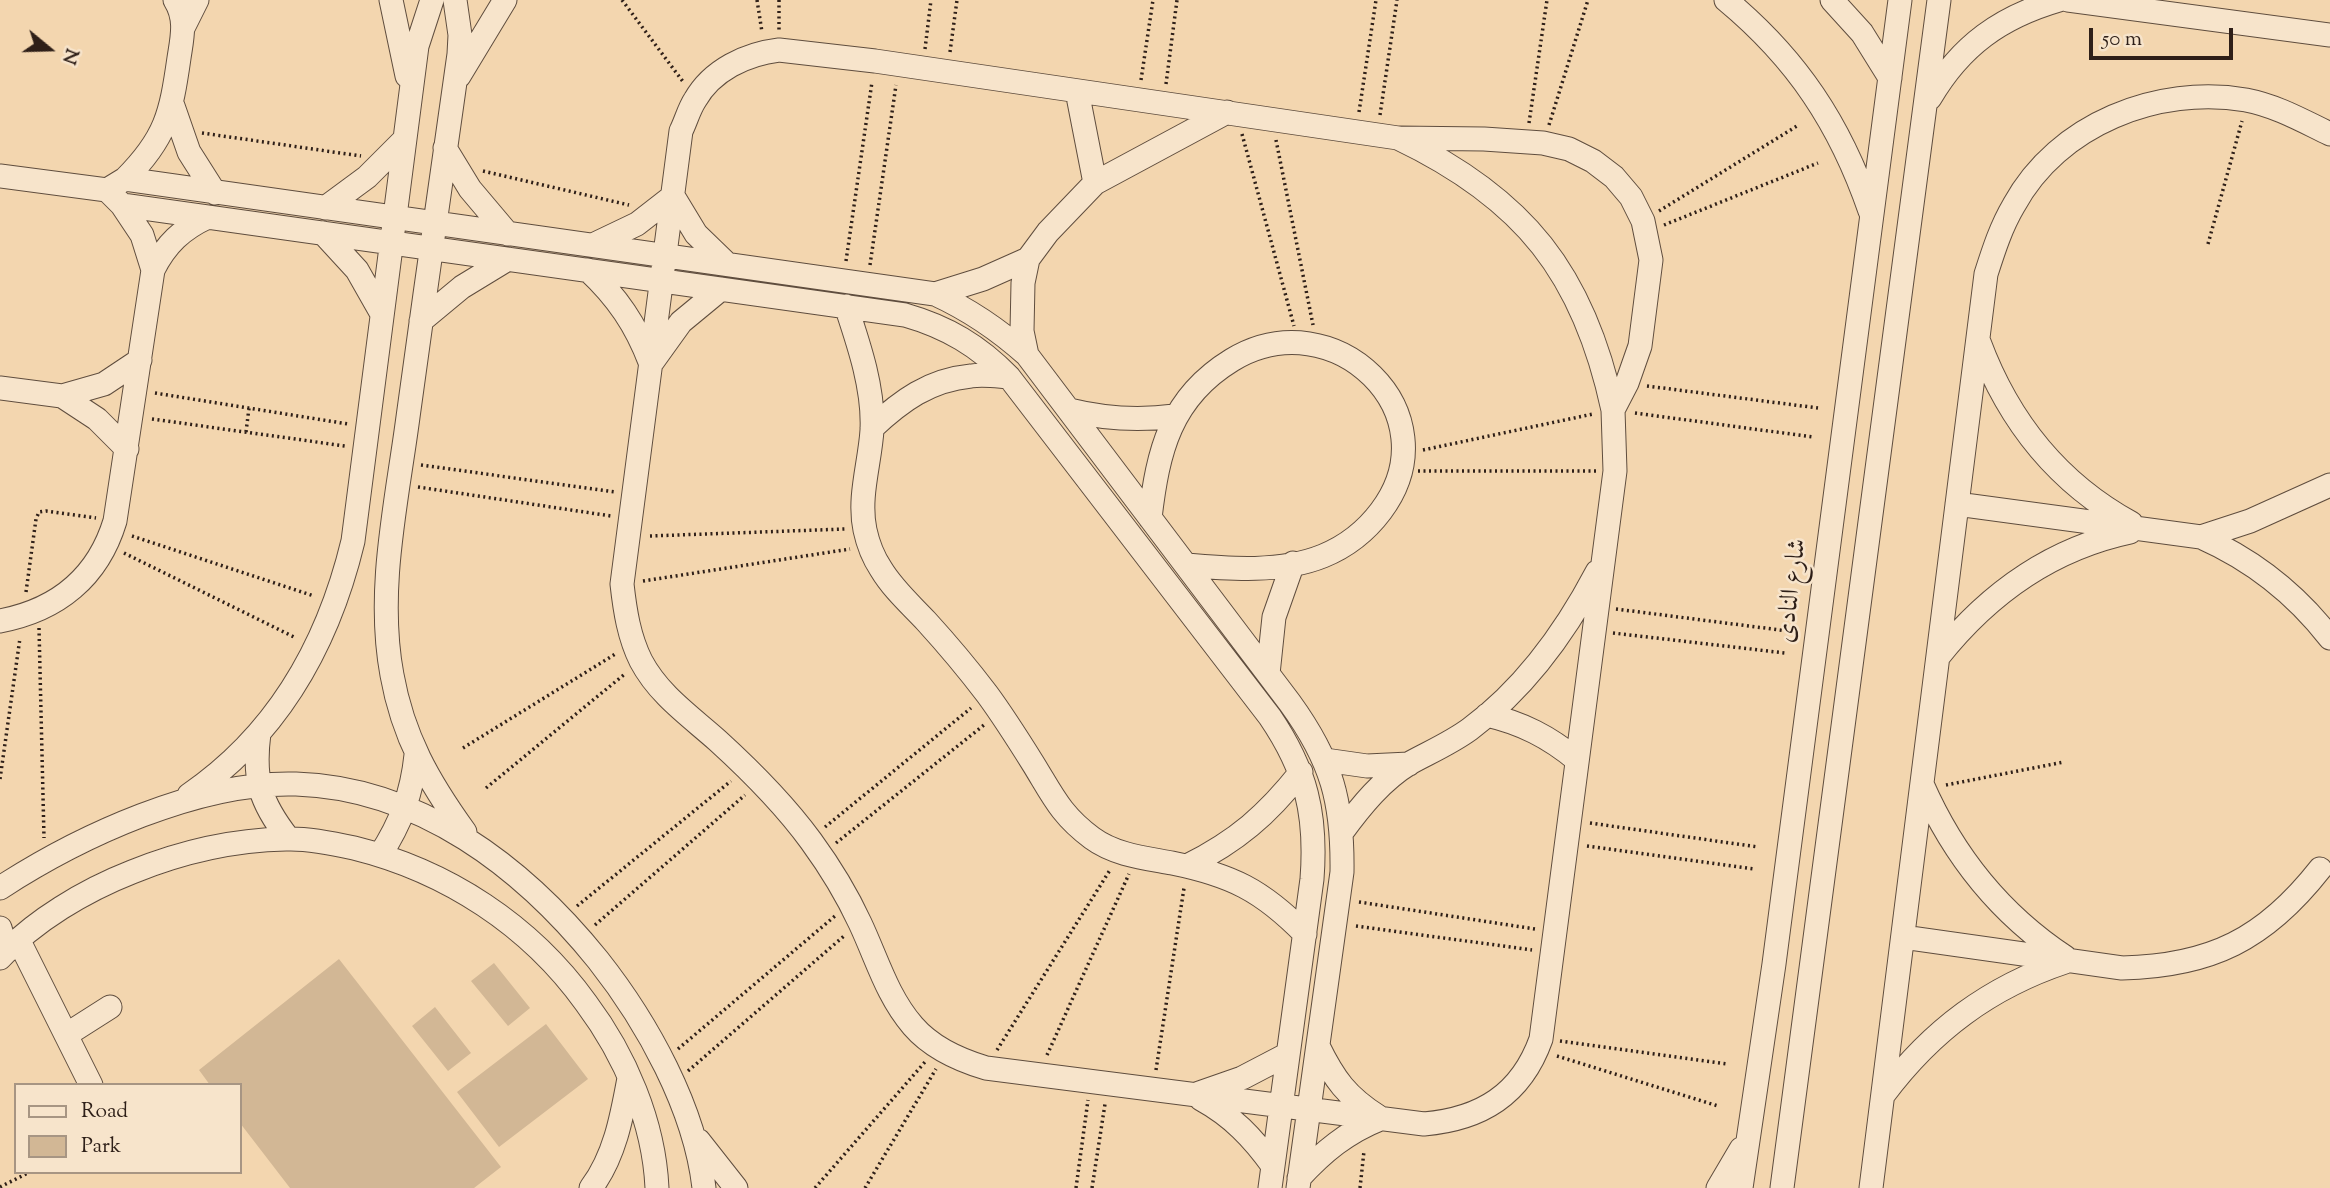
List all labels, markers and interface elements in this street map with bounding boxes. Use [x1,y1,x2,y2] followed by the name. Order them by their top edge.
[14,14,84,84] north arrow
[2092,14,2236,58] scale bar
[2102,25,2142,55] text: 50 m
[54,44,85,68] text: N
[1772,537,1816,645] street label: شارع النادى
[14,1083,242,1174] legend
[81,1097,128,1127] text: Road
[81,1132,121,1162] text: Park

